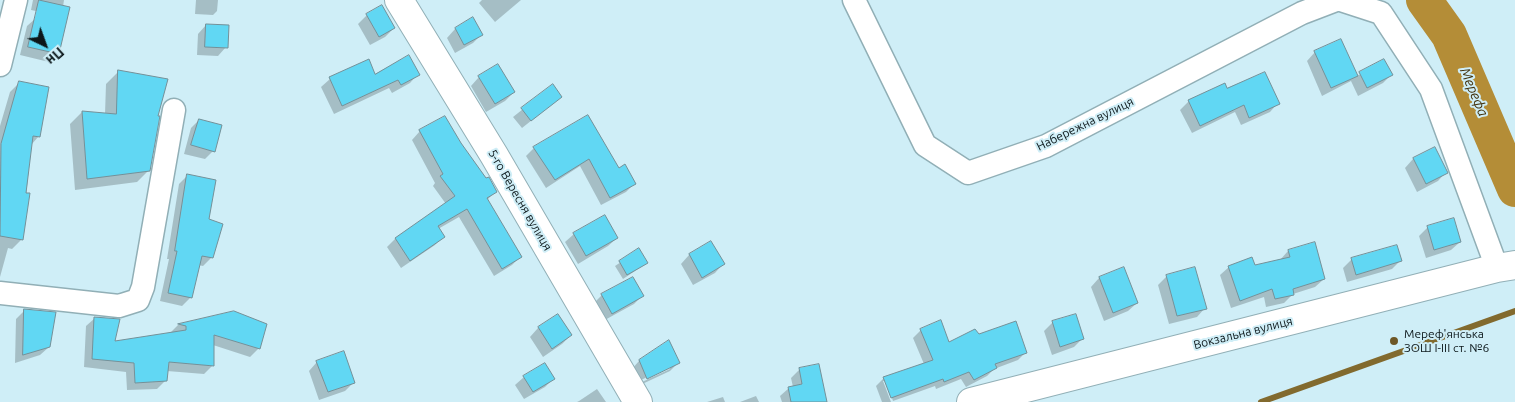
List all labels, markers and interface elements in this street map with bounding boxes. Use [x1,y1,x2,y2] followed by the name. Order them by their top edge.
[20,20,70,70] north arrow
[43,44,67,68] text: Пн
[1456,65,1492,119] water label: Мерефа
[1034,94,1136,154] street label: Набережна вулиця
[485,147,555,253] street label: 5-го Вересня вулиця
[1192,314,1294,352] street label: Вокзальна вулиця
[1404,327,1489,355] place label: Мереф'янська ЗОШ І-ІІІ ст. №6
[1388,335,1400,347] marker: Мереф'янська ЗОШ І-ІІІ ст. №6

